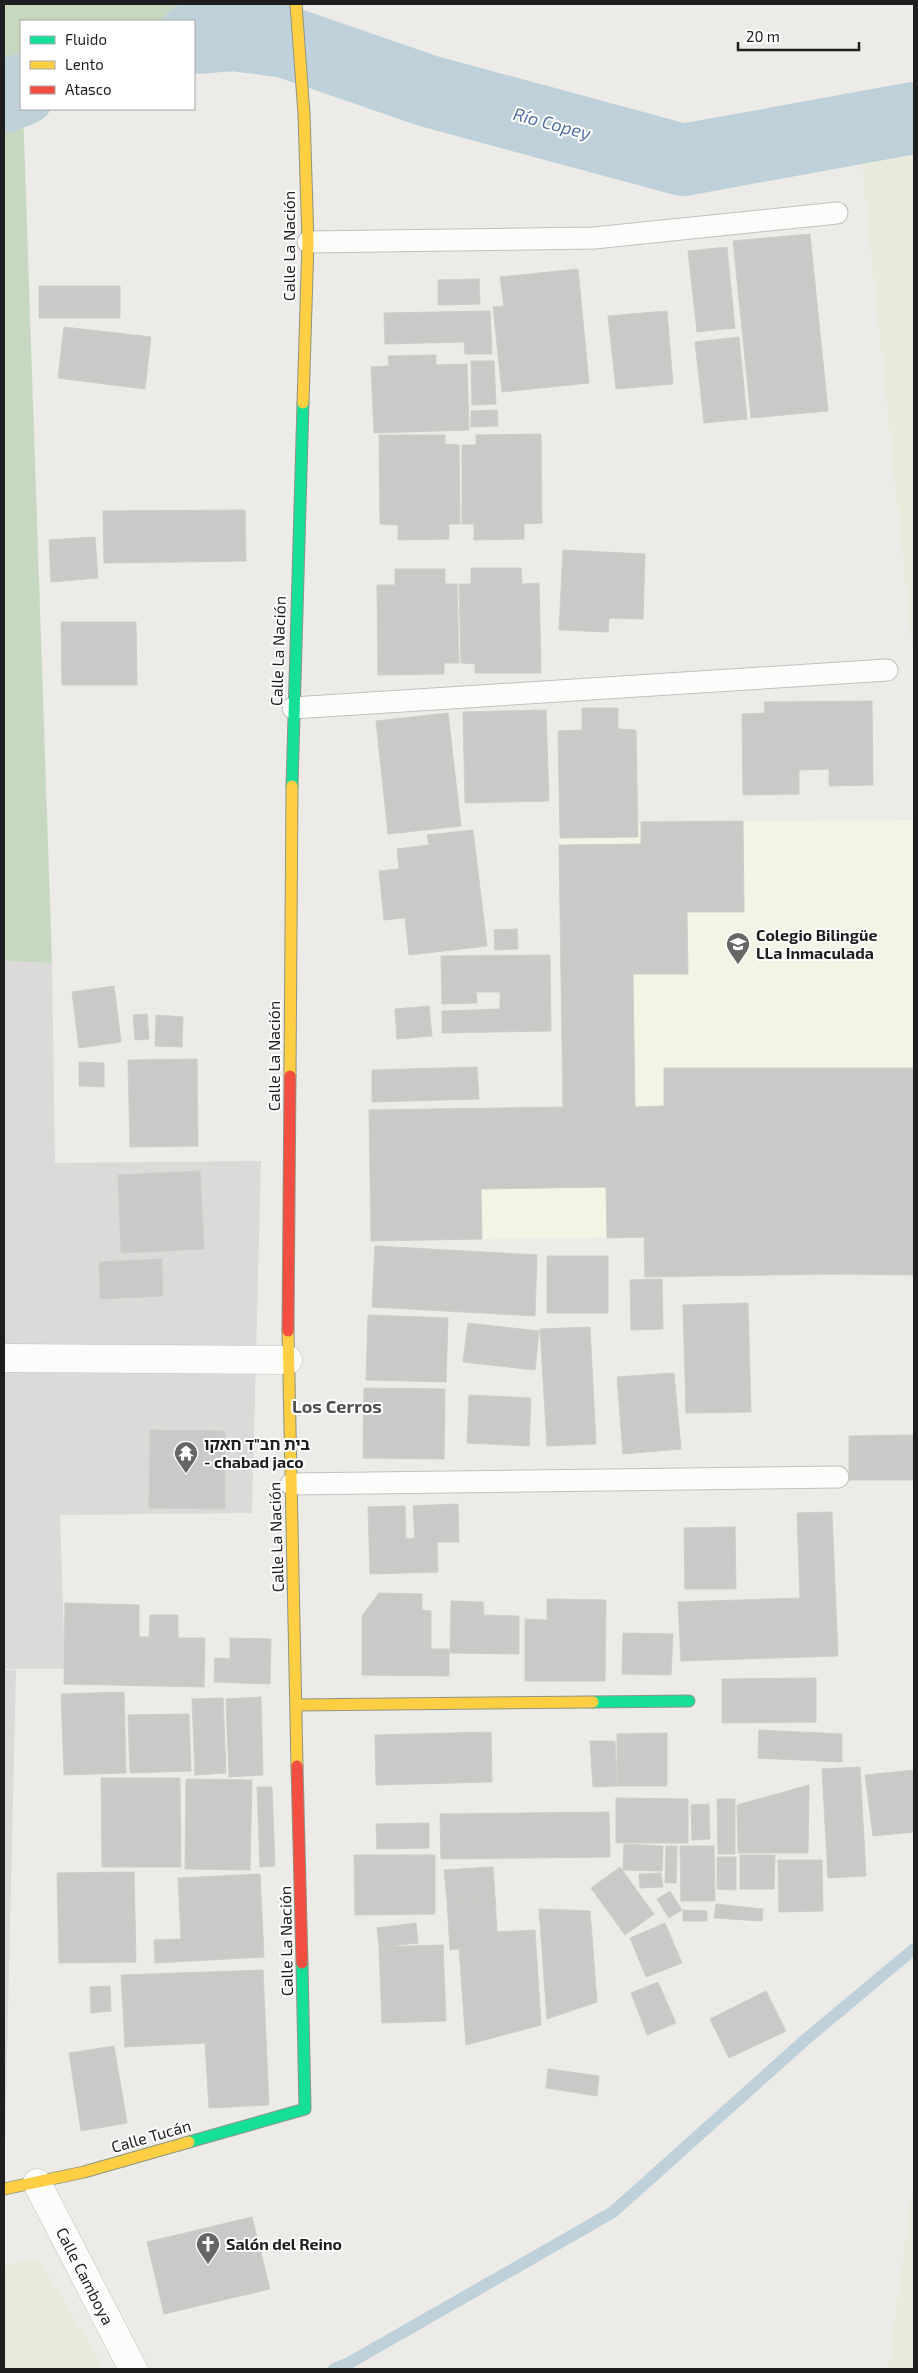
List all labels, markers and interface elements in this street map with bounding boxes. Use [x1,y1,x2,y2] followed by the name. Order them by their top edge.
[20,20,195,110] legend
[738,20,859,52] scale bar
[746,27,780,45] text: 20 m
[65,30,107,48] text: Fluido
[65,55,104,73] text: Lento
[65,80,111,98] text: Atasco
[511,102,594,144] water label: Río Copey
[279,191,298,301] street label: Calle La Nación
[266,595,289,706] street label: Calle La Nación
[756,925,877,962] place label: Colegio Bilingüe LLa Inmaculada
[725,931,751,965] school or university icon: Colegio Bilingüe LLa Inmaculada
[264,1001,283,1111] street label: Calle La Nación
[292,1395,382,1417] district label: Los Cerros
[204,1434,311,1471] place label: בית חב"ד חאקו - chabad jaco
[173,1440,199,1474] temple icon: בית חב"ד חאקו - chabad jaco
[264,1482,287,1593] street label: Calle La Nación
[275,1886,296,1996] street label: Calle La Nación
[109,2115,193,2156] street label: Calle Tucán
[53,2224,118,2328] street label: Calle Camboya
[195,2231,221,2265] church icon: Salón del Reino
[226,2234,342,2253] place label: Salón del Reino

